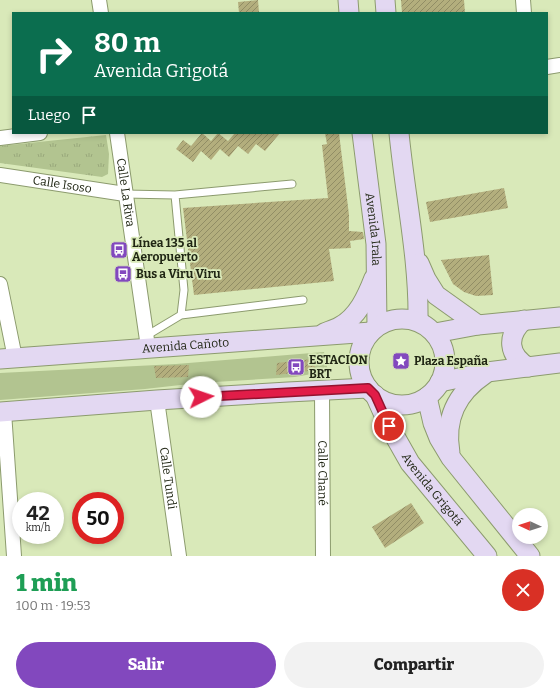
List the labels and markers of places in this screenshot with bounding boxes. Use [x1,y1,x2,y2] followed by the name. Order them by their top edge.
[132,236,198,264] place label: Línea 135 al Aeropuerto
[109,240,129,260] bus stop icon: Línea 135 al Aeropuerto
[113,264,133,284] bus stop icon: Bus a Viru Viru
[136,267,221,281] place label: Bus a Viru Viru
[391,351,411,371] place icon: Plaza España
[309,353,368,381] place label: ESTACION BRT
[414,354,488,368] place label: Plaza España
[286,357,306,377] bus stop icon: ESTACION BRT
[372,409,406,443] pin

